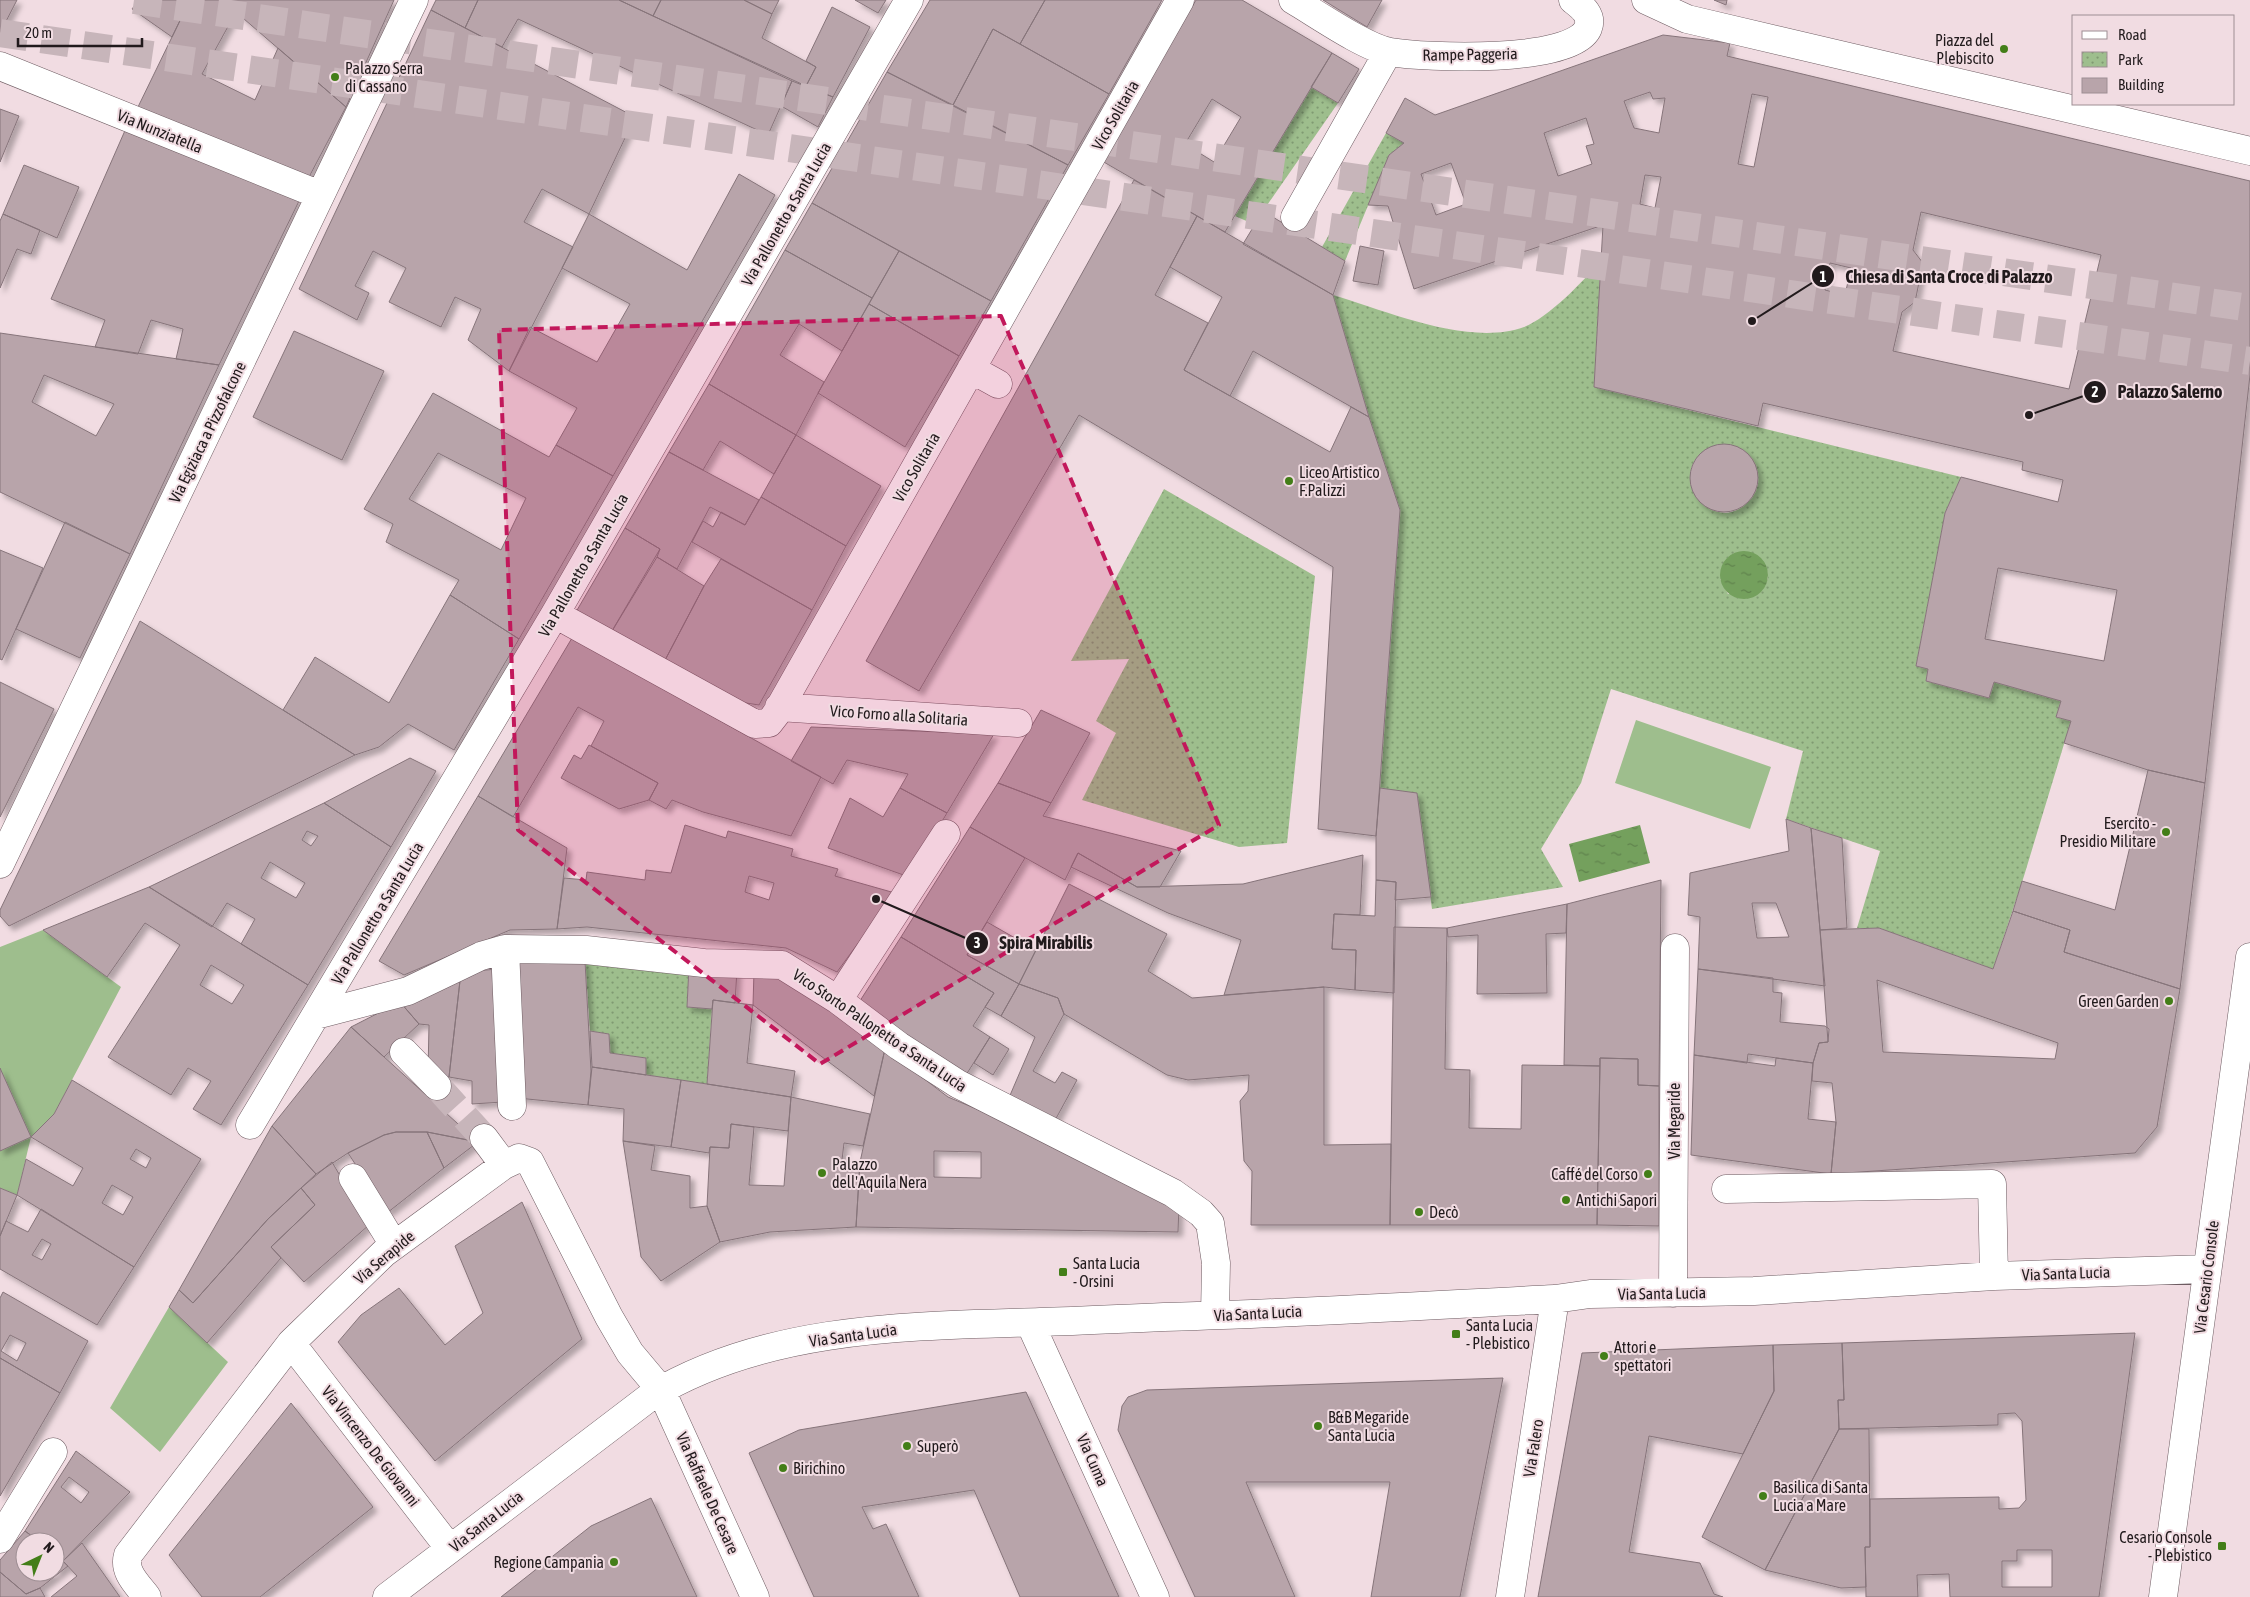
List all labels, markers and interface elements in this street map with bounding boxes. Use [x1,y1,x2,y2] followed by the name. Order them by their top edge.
[18,15,141,47] scale bar
[2072,15,2235,105] legend
[25,24,52,41] text: 20 m
[2118,26,2147,43] text: Road
[1935,31,1995,67] place label: Piazza del Plebiscito
[1998,43,2010,55] marker: Piazza del Plebiscito
[1422,44,1518,65] street label: Rampe Paggeria
[2118,51,2143,68] text: Park
[345,59,423,95] place label: Palazzo Serra di Cassano
[329,71,341,83] marker: Palazzo Serra di Cassano
[2118,76,2164,93] text: Building
[1088,77,1142,153] street label: Vico Solitaria
[115,106,205,156] street label: Via Nunziatella
[738,139,834,289] street label: Via Pallonetto a Santa Lucia
[1810,260,2063,293] callout: Chiesa di Santa Croce di Palazzo
[1845,266,2053,287] text: Chiesa di Santa Croce di Palazzo
[1819,268,1827,285] text: 1
[165,358,250,506] street label: Via Egiziaca a Pizzofalcone
[2083,376,2233,409] callout: Palazzo Salerno
[2118,381,2222,402] text: Palazzo Salerno
[2091,383,2099,400] text: 2
[889,429,943,505] street label: Vico Solitaria
[1299,463,1380,499] place label: Liceo Artistico F.Palizzi
[1283,475,1295,487] marker: Liceo Artistico F.Palizzi
[535,490,631,640] street label: Via Pallonetto a Santa Lucia
[829,701,969,729] street label: Vico Forno alla Solitaria
[2060,814,2156,850] place label: Esercito - Presidio Militare
[2160,826,2172,838] marker: Esercito - Presidio Militare
[327,839,427,987] street label: Via Pallonetto a Santa Lucia
[964,926,1103,959] callout: Spira Mirabilis
[999,932,1093,953] text: Spira Mirabilis
[973,934,981,951] text: 3
[790,965,970,1095] street label: Vico Storto Pallonetto a Santa Lucia
[2078,992,2159,1010] place label: Green Garden
[2163,995,2175,1007] marker: Green Garden
[1665,1083,1684,1159] street label: Via Megaride
[832,1155,927,1192] place label: Palazzo dell'Aquila Nera
[1551,1165,1638,1183] place label: Caffé del Corso
[816,1167,828,1179] marker: Palazzo dell'Aquila Nera
[1642,1168,1654,1180] marker: Caffé del Corso
[1576,1191,1657,1210] place label: Antichi Sapori
[1560,1194,1572,1206] marker: Antichi Sapori
[1429,1203,1459,1221] place label: Decò
[1413,1206,1425,1218] marker: Decò
[2190,1219,2222,1335] street label: Via Cesario Console
[350,1227,418,1288] street label: Via Serapide
[1073,1254,1140,1290] place label: Santa Lucia - Orsini
[2022,1262,2110,1284] street label: Via Santa Lucia
[1057,1266,1069,1278] marker: Santa Lucia - Orsini
[1618,1283,1706,1303] street label: Via Santa Lucia
[1213,1302,1303,1324] street label: Via Santa Lucia
[1466,1316,1533,1352] place label: Santa Lucia - Plebistico
[808,1320,898,1350] street label: Via Santa Lucia
[1450,1328,1462,1340] marker: Santa Lucia - Plebistico
[1614,1338,1672,1375] place label: Attori e spettatori
[1598,1350,1610,1362] marker: Attori e spettatori
[318,1382,424,1510] street label: Via Vincenzo De Giovanni
[1328,1408,1409,1444] place label: B&B Megaride Santa Lucia
[1520,1418,1546,1478] street label: Via Falero
[1312,1420,1324,1432] marker: B&B Megaride Santa Lucia
[673,1429,743,1557] street label: Via Raffaele De Cesare
[1074,1431,1112,1489] street label: Via Cuma
[917,1437,959,1456] place label: Superò
[901,1440,913,1452] marker: Superò
[793,1459,845,1477] place label: Birichino
[777,1462,789,1474] marker: Birichino
[1773,1478,1868,1514] place label: Basilica di Santa Lucia a Mare
[446,1487,526,1555] street label: Via Santa Lucia
[1757,1490,1769,1502] marker: Basilica di Santa Lucia a Mare
[2119,1528,2212,1564] place label: Cesario Console - Plebistico
[15,1532,65,1582] north arrow
[40,1539,57,1556] text: N
[2216,1540,2228,1552] marker: Cesario Console - Plebistico
[493,1553,604,1572] place label: Regione Campania
[608,1556,620,1568] marker: Regione Campania

